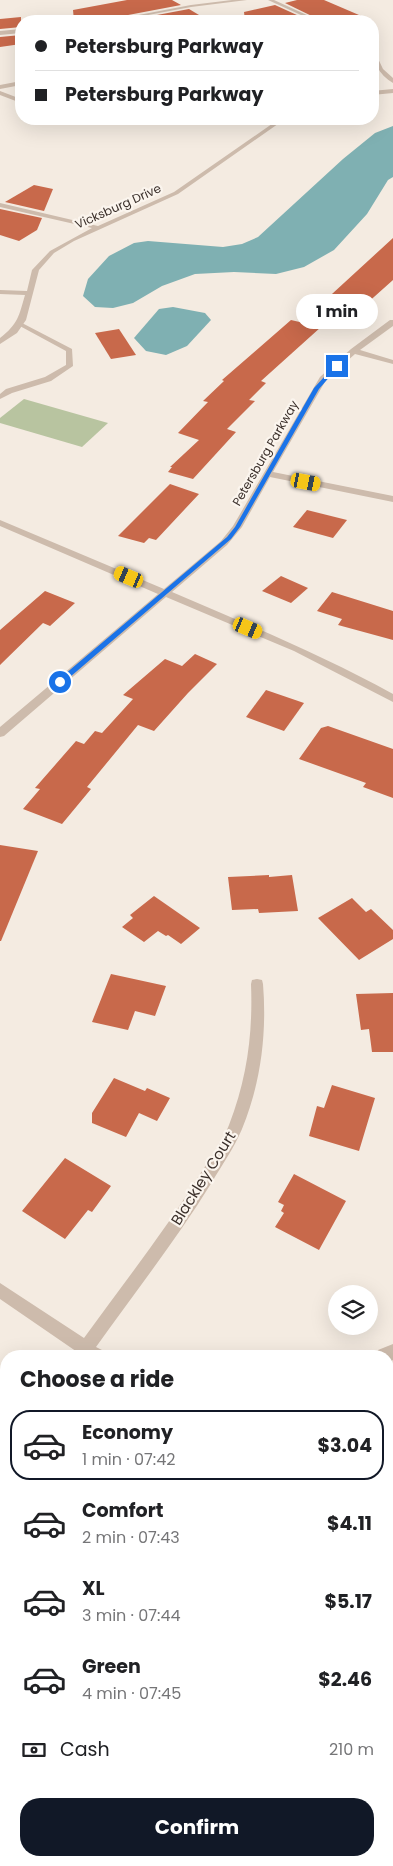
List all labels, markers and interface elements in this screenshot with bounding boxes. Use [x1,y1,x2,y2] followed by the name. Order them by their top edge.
[65,33,263,60] text: Petersburg Parkway
[65,81,263,108] text: Petersburg Parkway
[72,179,164,233] street label: Vicksburg Drive
[296,294,378,328] callout: 1 min
[316,300,358,323] text: 1 min
[326,355,348,377] route end
[228,397,302,509] street label: Petersburg Parkway
[289,472,322,492] car
[112,564,145,590] car
[231,615,264,641] car
[49,671,71,693] route start
[166,1127,240,1229] street label: Blackley Court
[328,1285,378,1335] map controls
[328,1285,378,1335] button: layers
[20,1364,174,1395] text: Choose a ride
[82,1419,173,1446] text: Economy
[22,1423,67,1468] icon: car
[317,1432,372,1459] text: $3.04
[82,1448,175,1471] text: 1 min · 07:42
[82,1497,164,1524] text: Comfort
[22,1501,67,1546] icon: car
[327,1510,372,1537] text: $4.11
[82,1526,180,1549] text: 2 min · 07:43
[82,1575,105,1602] text: XL
[22,1579,67,1624] icon: car
[324,1588,372,1615] text: $5.17
[82,1604,181,1627] text: 3 min · 07:44
[82,1653,141,1680] text: Green
[22,1657,67,1702] icon: car
[318,1666,372,1693] text: $2.46
[82,1682,181,1705] text: 4 min · 07:45
[20,1736,48,1764] icon: cash
[60,1736,110,1763] text: Cash
[329,1738,374,1761] text: 210 m
[20,1798,374,1856] button: Confirm

